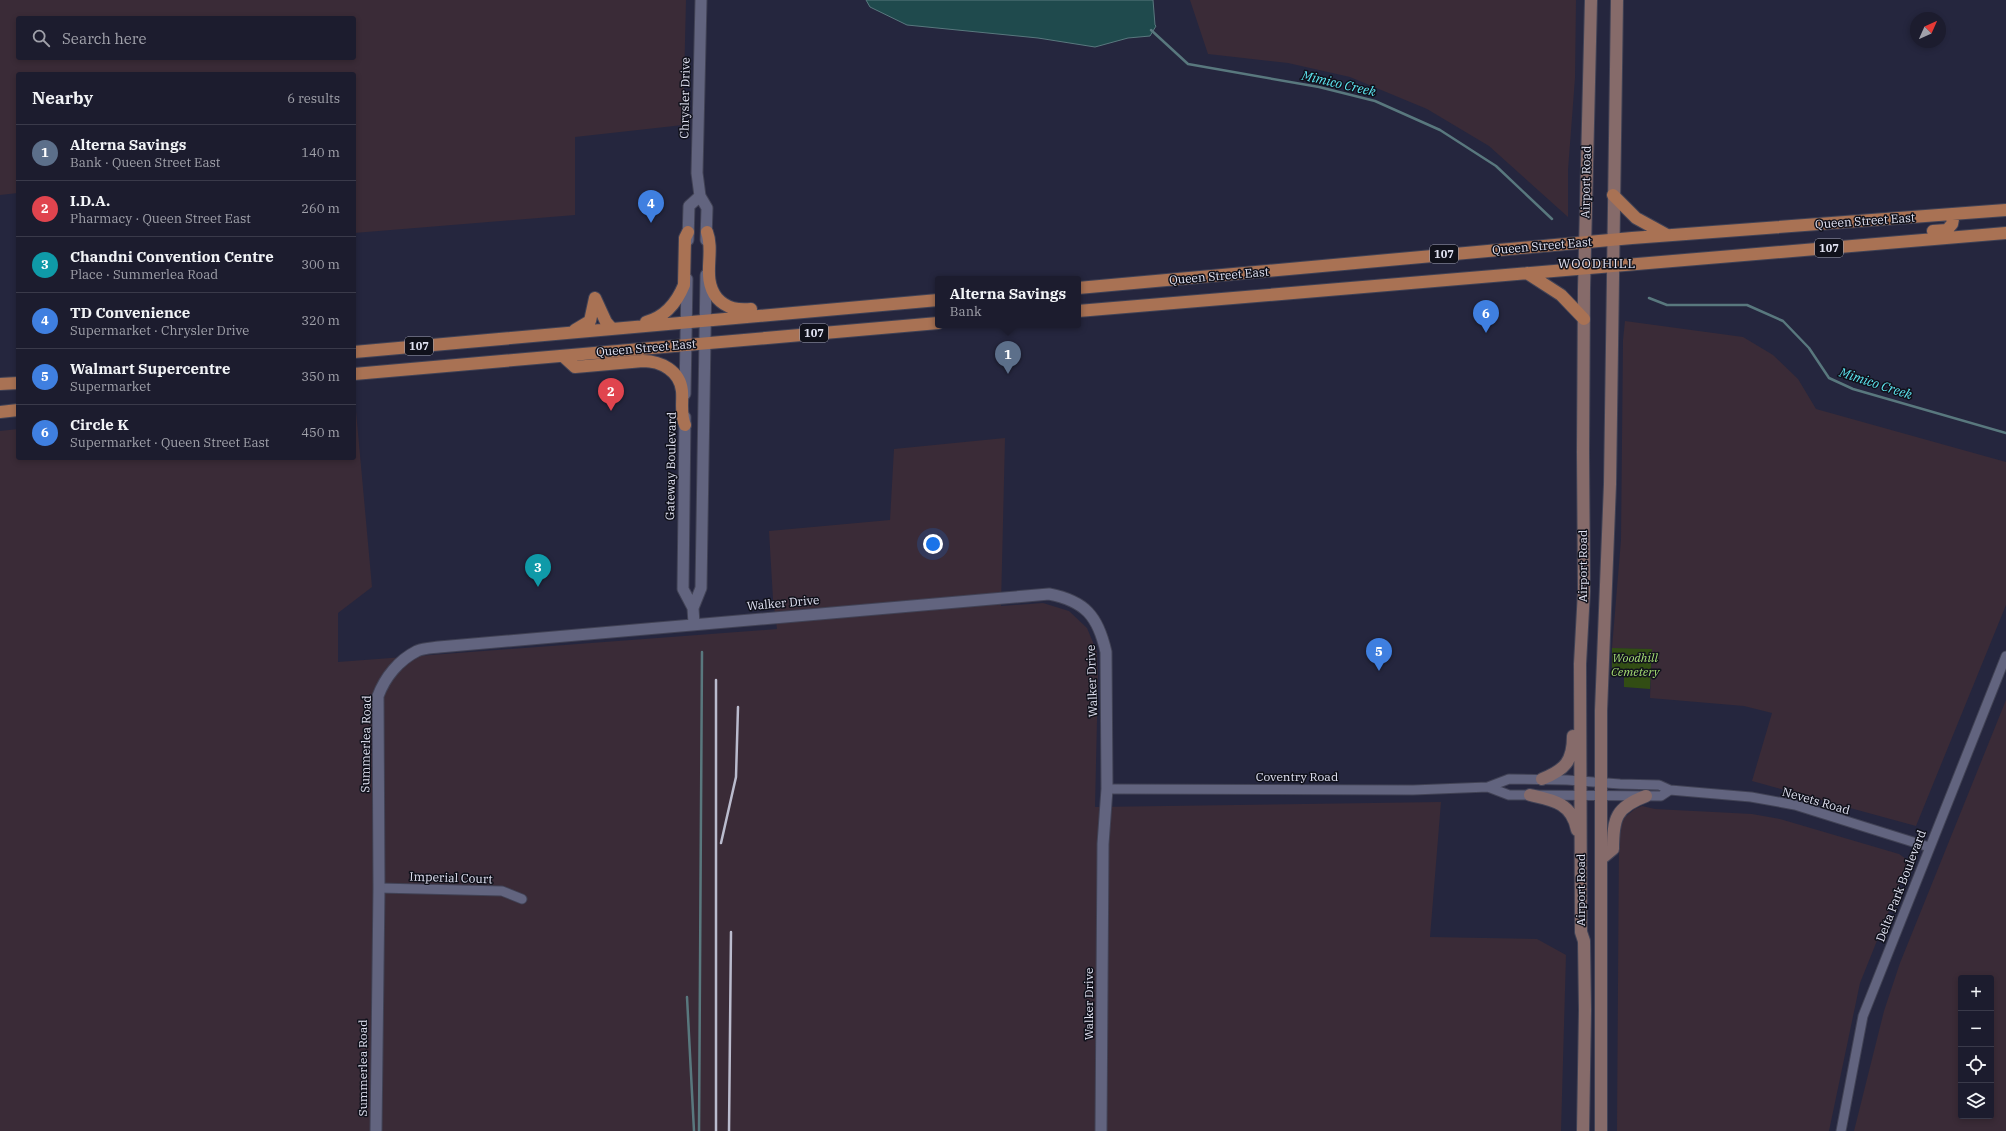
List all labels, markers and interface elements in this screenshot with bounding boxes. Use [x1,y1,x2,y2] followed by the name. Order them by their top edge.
[1910,12,1946,48] north arrow
[16,16,356,60] search box
[30,27,52,49] icon: search
[62,29,147,48] text: Search here
[676,57,693,139] street label: Chrysler Drive
[1299,66,1378,100] water label: Mimico Creek
[32,87,93,109] text: Nearby
[287,90,340,107] text: 6 results
[70,135,186,154] text: Alterna Savings
[41,144,49,161] text: 1
[301,144,340,161] text: 140 m
[1577,146,1594,218] street label: Airport Road
[70,154,220,171] text: Bank · Queen Street East
[638,190,664,223] pin: 4
[70,191,110,210] text: I.D.A.
[41,200,49,217] text: 2
[301,200,340,217] text: 260 m
[70,210,251,227] text: Pharmacy · Queen Street East
[1815,210,1915,231] street label: Queen Street East
[1491,234,1592,257] street label: Queen Street East
[1815,239,1843,257] road number: 107
[1430,245,1458,263] road number: 107
[70,247,274,266] text: Chandni Convention Centre
[1558,255,1636,272] district label: WOODHILL
[41,256,49,273] text: 3
[301,256,340,273] text: 300 m
[1168,264,1269,287] street label: Queen Street East
[70,266,218,283] text: Place · Summerlea Road
[935,276,1081,328] popup
[950,284,1066,303] text: Alterna Savings
[1473,300,1499,333] pin: 6
[70,303,190,322] text: TD Convenience
[950,303,982,320] text: Bank
[41,312,49,329] text: 4
[301,312,340,329] text: 320 m
[70,322,249,339] text: Supermarket · Chrysler Drive
[800,324,828,342] road number: 107
[595,336,696,359] street label: Queen Street East
[405,337,433,355] road number: 107
[995,341,1021,374] pin: 1
[70,359,230,378] text: Walmart Supercentre
[1836,363,1914,403] water label: Mimico Creek
[41,368,49,385] text: 5
[301,368,340,385] text: 350 m
[70,378,151,395] text: Supermarket
[598,378,624,411] pin: 2
[662,412,679,520] street label: Gateway Boulevard
[70,415,129,434] text: Circle K
[41,424,49,441] text: 6
[301,424,340,441] text: 450 m
[70,434,269,451] text: Supermarket · Queen Street East
[1575,530,1590,602] street label: Airport Road
[923,534,943,554] your location
[525,554,551,587] pin: 3
[746,592,820,613] street label: Walker Drive
[1366,638,1392,671] pin: 5
[1083,644,1100,718] street label: Walker Drive
[1611,650,1661,679] park label: Woodhill Cemetery
[357,695,374,793] street label: Summerlea Road
[1256,769,1338,784] street label: Coventry Road
[1780,784,1852,817] street label: Nevets Road
[1872,828,1929,944] street label: Delta Park Boulevard
[1573,854,1588,926] street label: Airport Road
[409,869,493,886] street label: Imperial Court
[1081,968,1096,1040] street label: Walker Drive
[1958,975,1994,1119] map controls
[1958,975,1994,1011] button: +
[1958,1011,1994,1047] button: −
[355,1019,370,1117] street label: Summerlea Road
[1958,1047,1994,1083] button: locate
[1958,1083,1994,1119] button: layers

